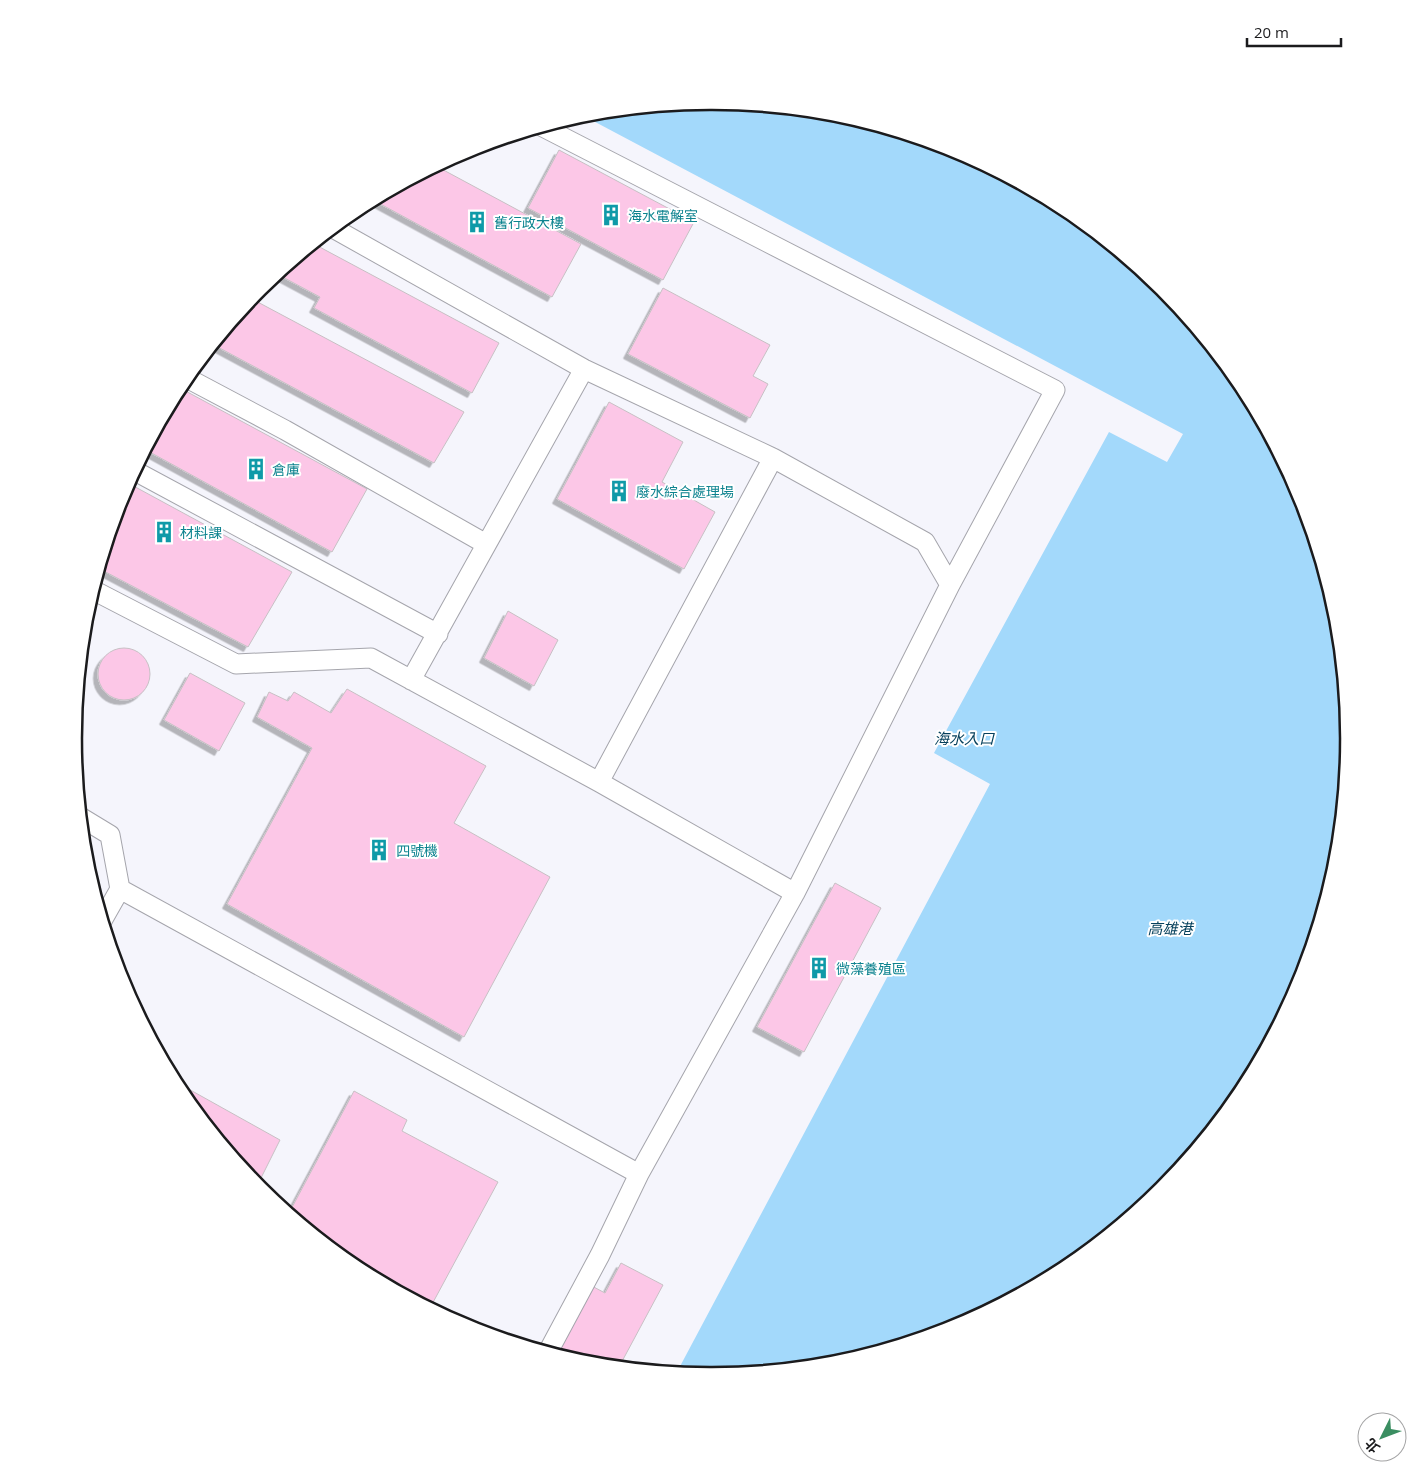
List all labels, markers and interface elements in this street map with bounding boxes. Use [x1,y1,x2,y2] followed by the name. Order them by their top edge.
[1247,15,1341,47] scale bar
[1254,22,1289,42] text: 20 m
[598,202,624,228] building icon: 海水電解室
[628,206,698,225] place label: 海水電解室
[464,209,490,235] building icon: 舊行政大樓
[494,213,564,232] place label: 舊行政大樓
[243,456,269,482] building icon: 倉庫
[272,460,300,479] place label: 倉庫
[606,478,632,504] building icon: 廢水綜合處理場
[636,482,734,501] place label: 廢水綜合處理場
[151,519,177,545] building icon: 材料課
[180,523,222,542] place label: 材料課
[934,728,995,748] water label: 海水入口
[366,837,392,863] building icon: 四號機
[396,841,438,860] place label: 四號機
[1147,918,1194,938] water label: 高雄港
[806,955,832,981] building icon: 微藻養殖區
[836,959,906,978] place label: 微藻養殖區
[1357,1412,1407,1462] north arrow
[1360,1434,1384,1458] text: 北

